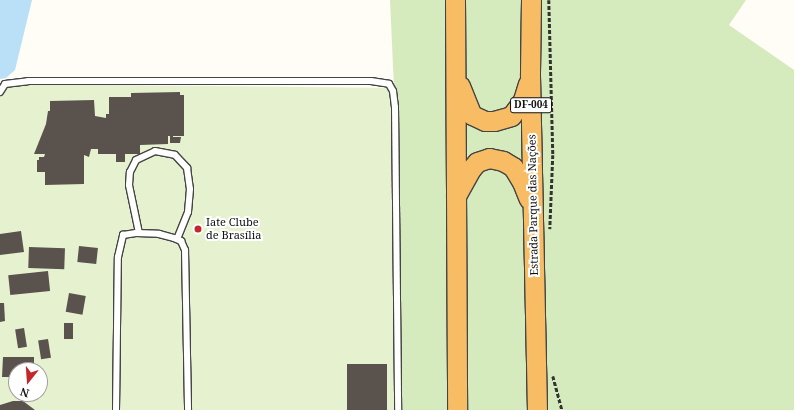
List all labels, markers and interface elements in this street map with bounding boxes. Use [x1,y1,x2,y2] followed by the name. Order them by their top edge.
[510,97,552,113] road number: DF-004
[525,134,541,276] street label: Estrada Parque das Nações
[206,216,261,242] place label: Iate Clube de Brasília
[193,224,203,234] marker: Iate Clube de Brasília
[8,362,48,402] north arrow
[18,385,31,401] text: N

